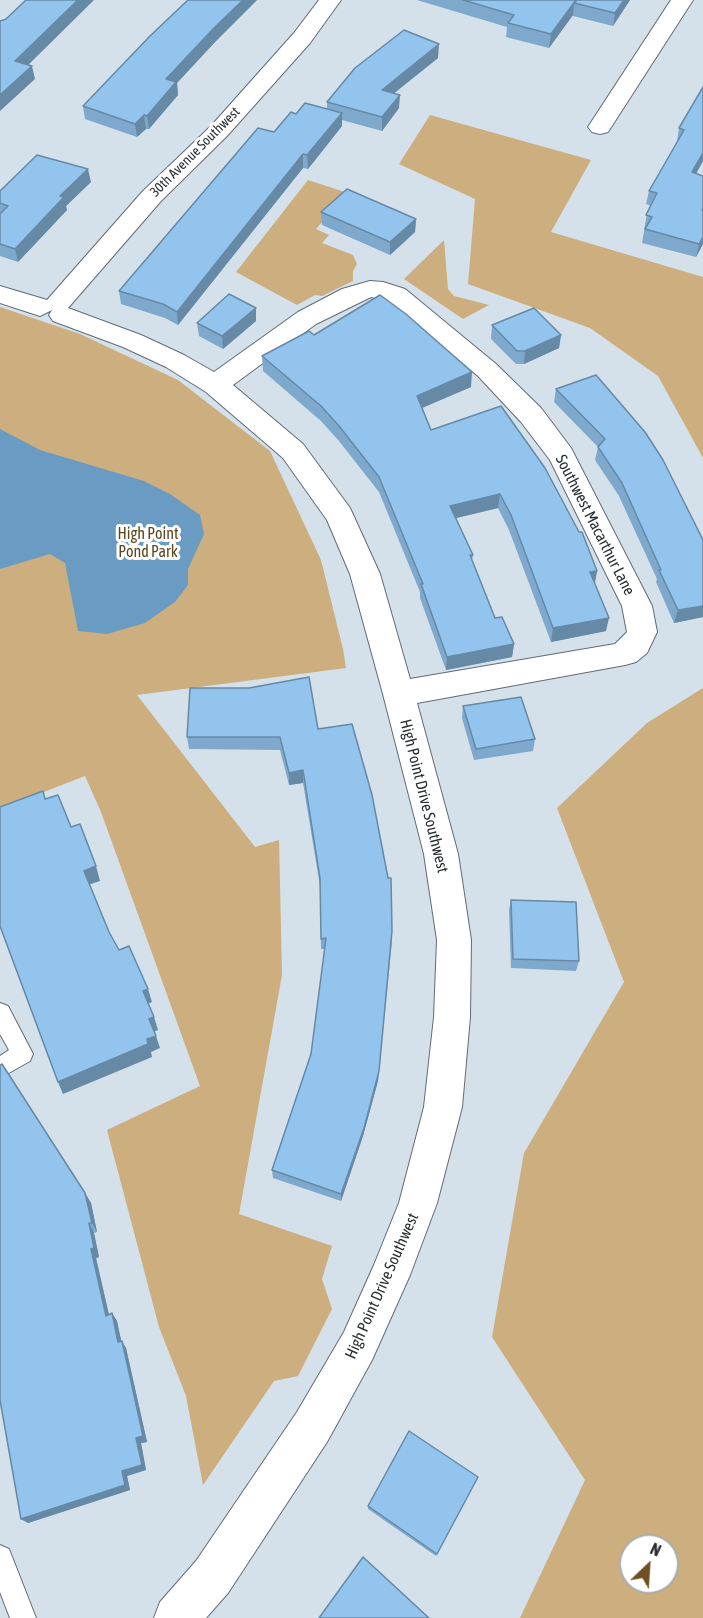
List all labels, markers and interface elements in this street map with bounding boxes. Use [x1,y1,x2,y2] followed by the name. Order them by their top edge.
[147,104,243,200] street label: 30th Avenue Southwest
[551,452,639,598] street label: Southwest Macarthur Lane
[117,524,179,562] park label: High Point Pond Park
[396,717,452,875] street label: High Point Drive Southwest
[341,1210,423,1362] street label: High Point Drive Southwest
[619,1534,679,1594] north arrow
[648,1539,664,1560] text: N

